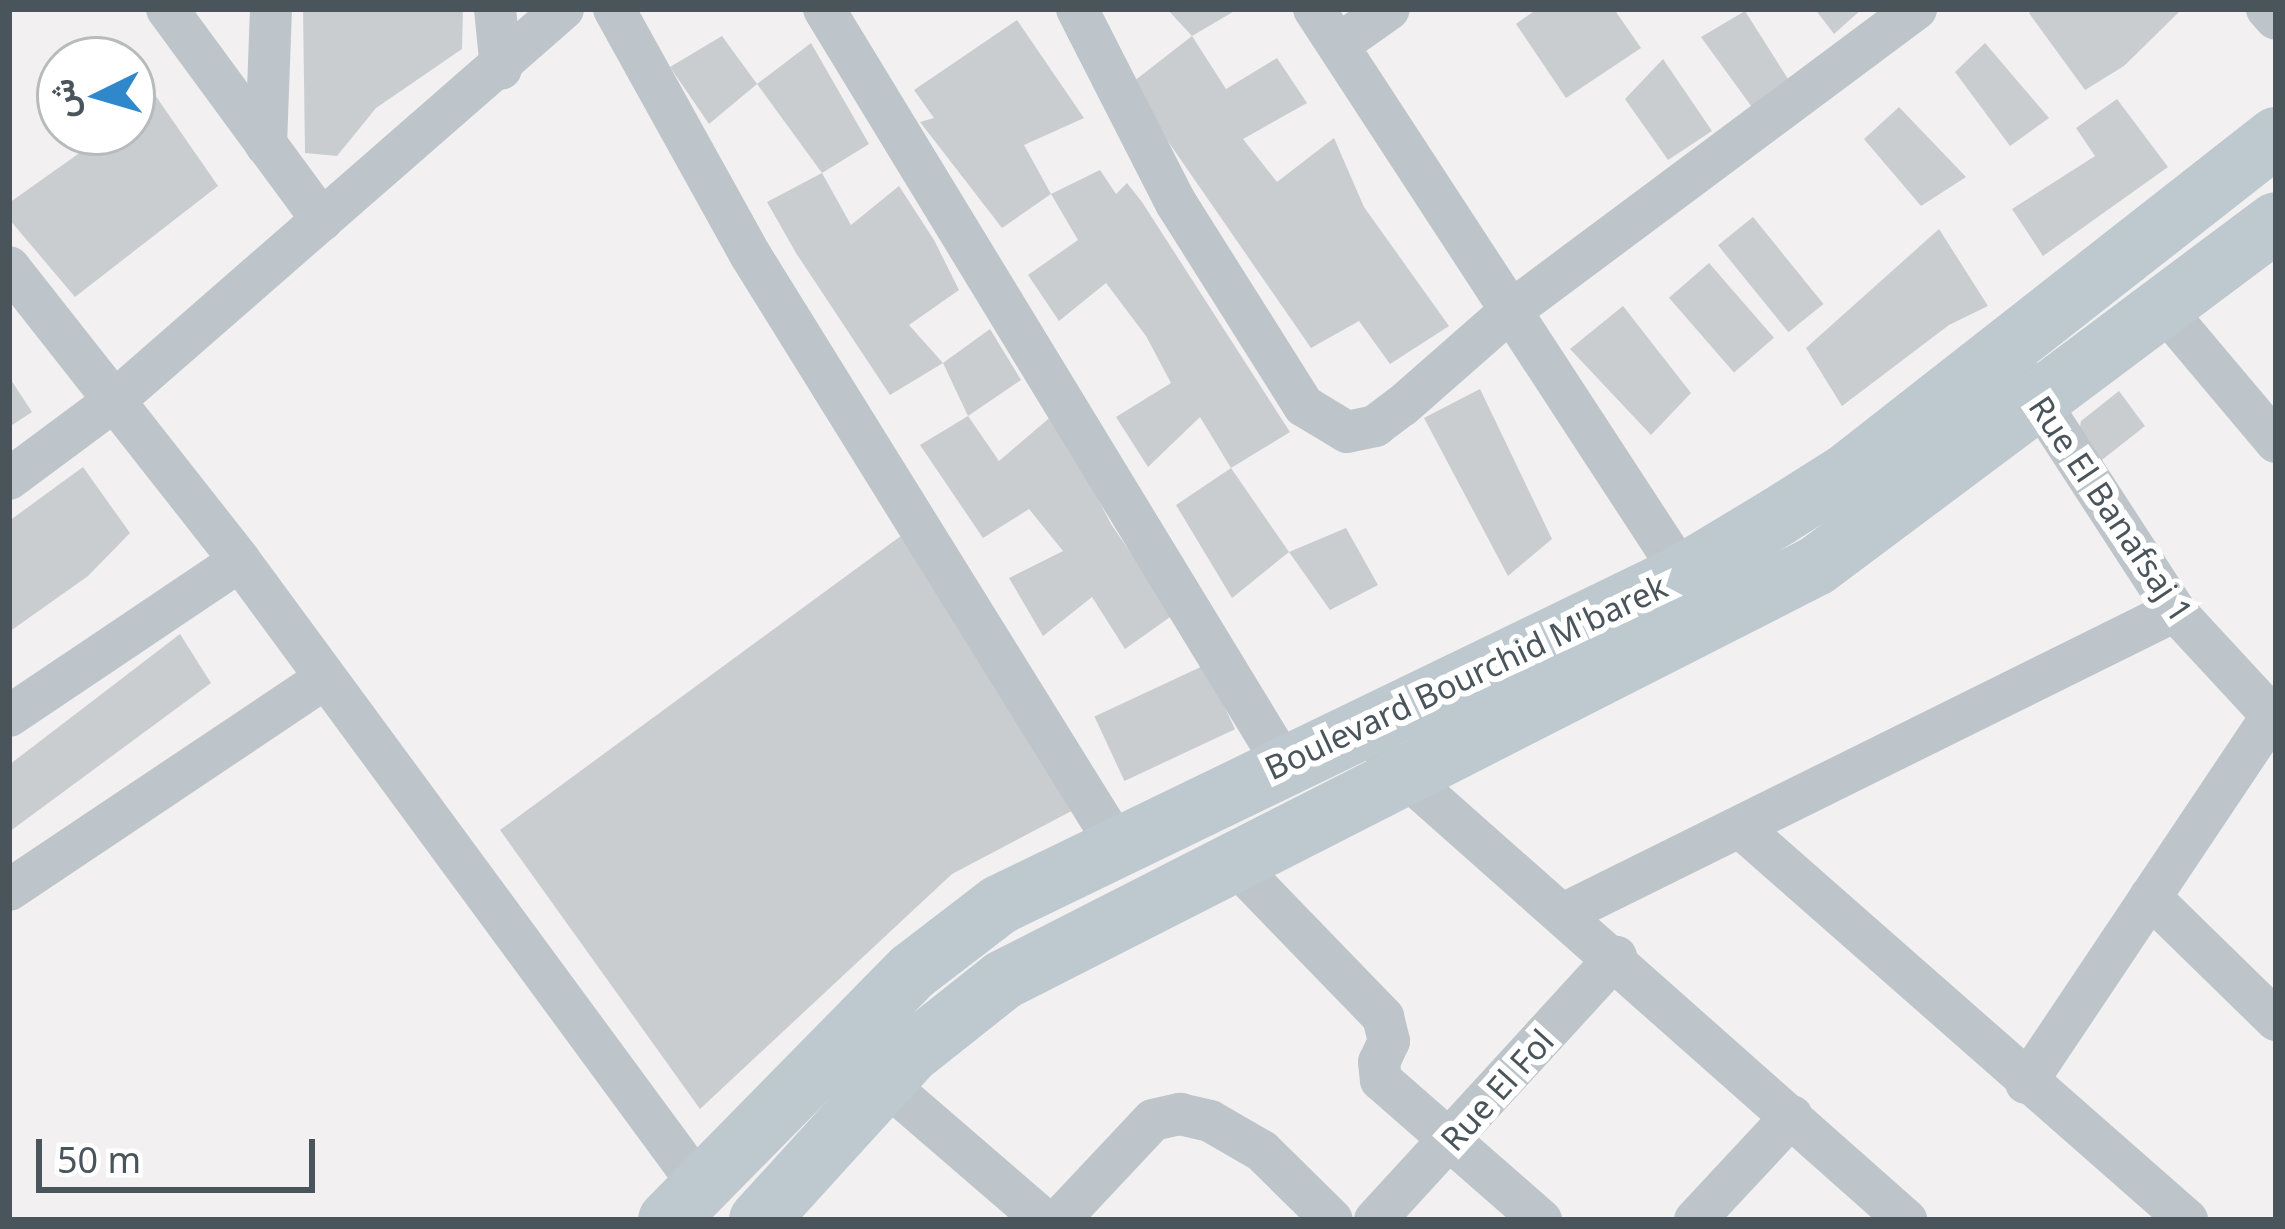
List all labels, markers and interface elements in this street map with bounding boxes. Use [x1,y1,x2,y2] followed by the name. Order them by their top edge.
[36,36,156,156] north arrow
[38,77,87,121] text: ش
[2021,388,2201,630] street label: Rue El Banafsaj 1
[1259,566,1673,788] street label: Boulevard Bourchid M'barek
[1432,1021,1562,1159] street label: Rue El Fol
[42,1115,321,1189] scale bar
[57,1135,141,1184] text: 50 m

